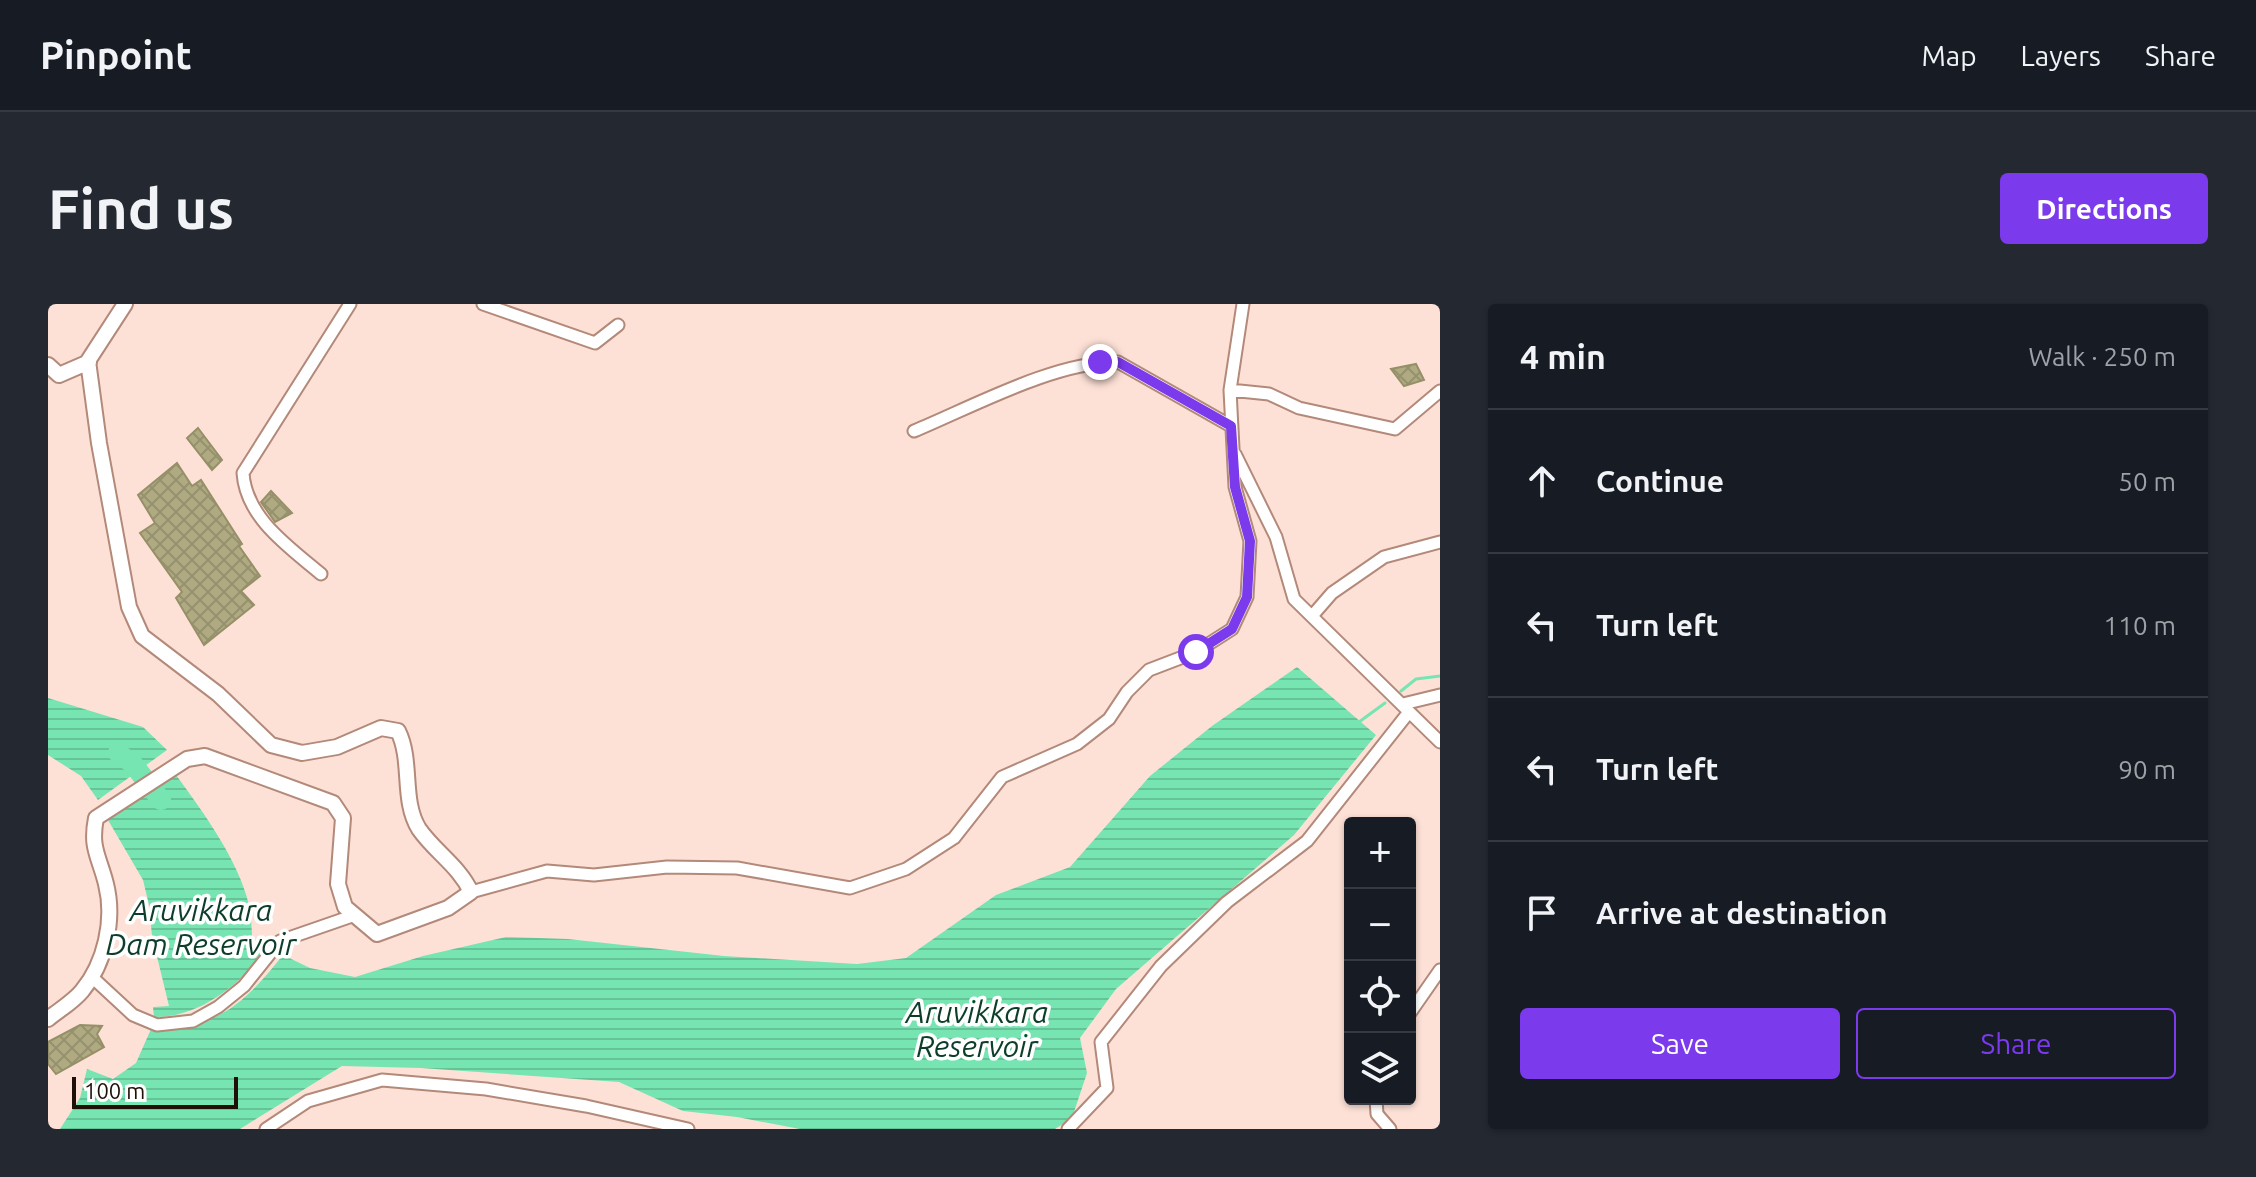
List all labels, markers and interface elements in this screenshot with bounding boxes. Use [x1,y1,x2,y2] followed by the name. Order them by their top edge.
[40,34,192,76] text: Pinpoint
[1921,40,1977,71] text: Map
[2021,40,2101,71] text: Layers
[2145,40,2216,71] text: Share
[2000,173,2208,244] button: Directions
[48,177,234,240] text: Find us
[1520,337,1606,375] text: 4 min
[2028,342,2176,371] text: Walk · 250 m
[1082,344,1118,380] route end
[1520,459,1564,503] icon: ahead
[1596,464,1724,498] text: Continue
[2118,467,2176,496] text: 50 m
[1520,603,1564,647] icon: left
[1596,608,1718,642] text: Turn left
[2104,611,2176,640] text: 110 m
[1178,634,1214,670] route start
[1520,747,1564,791] icon: left
[1596,752,1718,786] text: Turn left
[2118,755,2176,784] text: 90 m
[1344,817,1416,1105] map controls
[1344,817,1416,889] button: +
[1344,889,1416,961] button: −
[1520,891,1564,935] icon: arrive
[105,893,298,961] water label: Aruvikkara Dam Reservoir
[1596,896,1888,930] text: Arrive at destination
[1344,961,1416,1033] button: locate
[904,995,1048,1063] water label: Aruvikkara Reservoir
[1520,1008,1840,1079] button: Save
[1856,1008,2176,1079] button: Share
[1344,1033,1416,1105] button: layers
[72,1073,238,1109] scale bar
[84,1078,145,1103] text: 100 m

